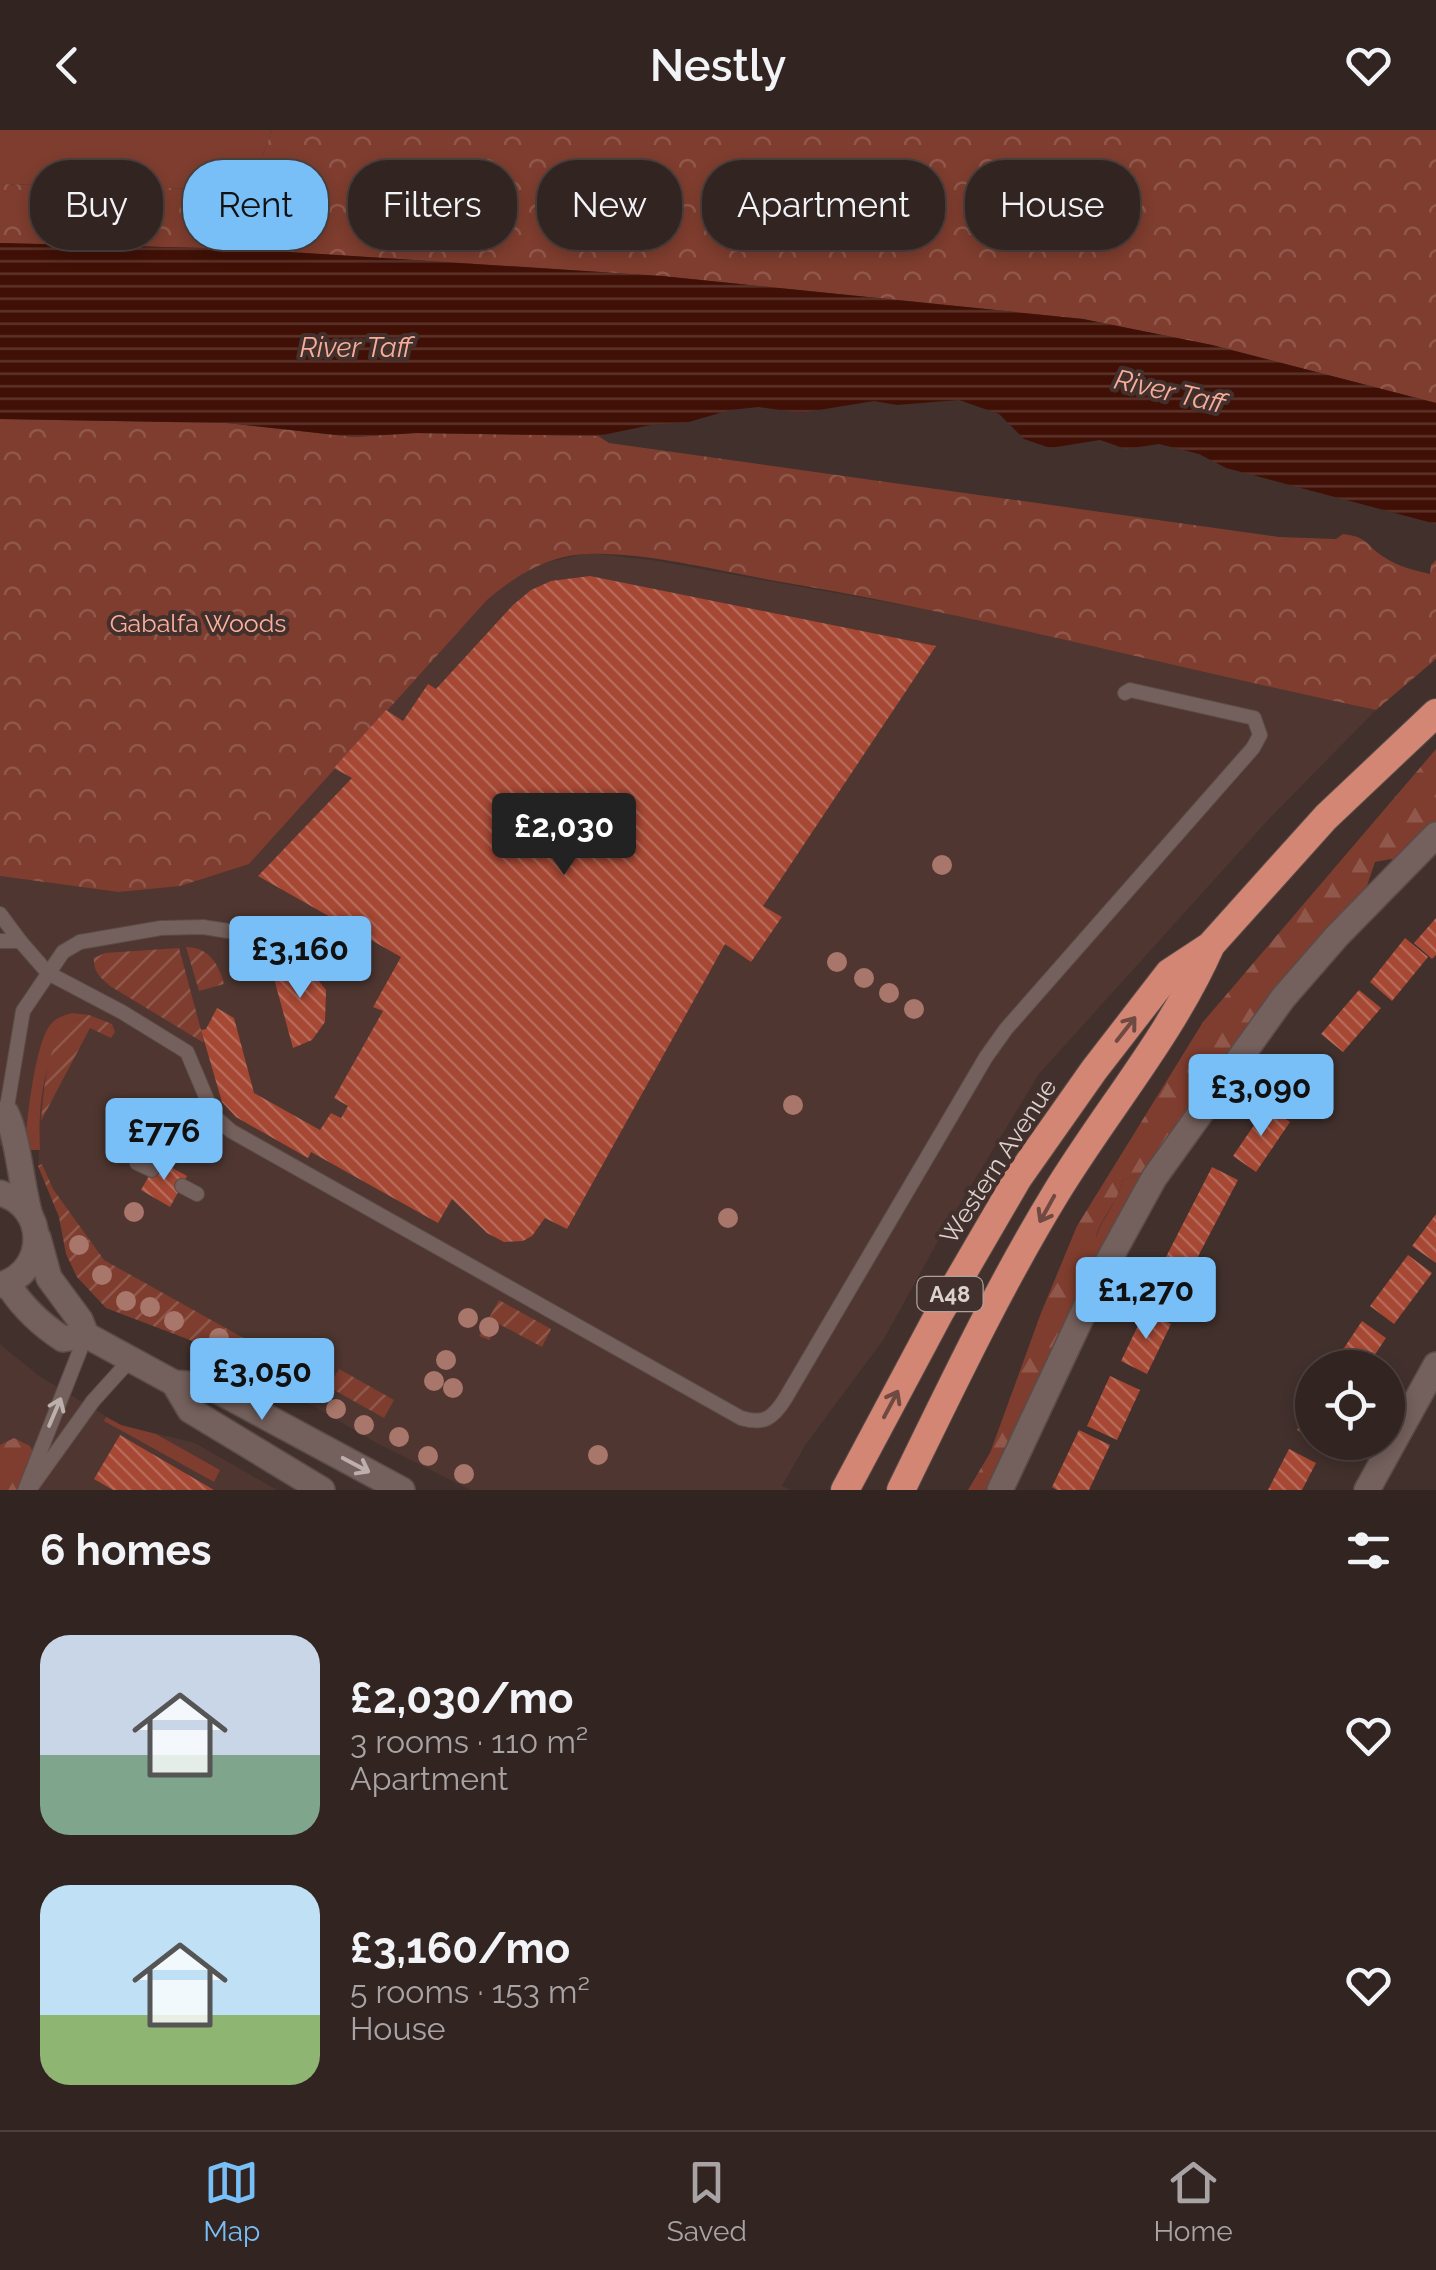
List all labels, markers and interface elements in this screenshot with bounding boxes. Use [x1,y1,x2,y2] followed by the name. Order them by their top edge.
[40,38,95,93] icon: back
[1341,38,1396,93] icon: heart
[650,39,786,92] text: Nestly
[30,160,163,250] chip: Buy
[183,160,328,250] chip: Rent
[348,160,517,250] chip: Filters
[537,160,682,250] chip: New
[702,160,945,250] chip: Apartment
[965,160,1140,250] chip: House
[300,331,416,364] water label: River Taff
[1111,363,1232,421] water label: River Taff
[110,608,286,638] park label: Gabalfa Woods
[483,793,645,878] pin: £2,030
[514,807,614,844] text: £2,030
[219,916,381,1001] pin: £3,160
[251,930,349,967] text: £3,160
[1115,1016,1137,1042] one-way arrow
[1180,1054,1342,1139] pin: £3,090
[1211,1068,1311,1105] text: £3,090
[933,1073,1063,1249] street label: Western Avenue
[105,1098,223,1183] pin: £776
[128,1112,200,1149] text: £776
[1037,1193,1057,1223] one-way arrow
[1065,1257,1227,1342] pin: £1,270
[1098,1271,1194,1308] text: £1,270
[918,1277,982,1311] road number: A48
[181,1338,343,1423] pin: £3,050
[1295,1350,1405,1460] map controls
[1295,1350,1405,1460] button: locate
[212,1352,312,1389] text: £3,050
[882,1389,901,1419] one-way arrow
[47,1397,65,1428] one-way arrow
[341,1455,371,1475] one-way arrow
[1341,1523,1396,1578] icon: filters
[40,1526,211,1575] text: 6 homes
[350,1674,573,1723] text: £2,030/mo
[120,1675,240,1795] icon: home
[1341,1708,1396,1763] icon: heart
[350,1723,588,1760] text: 3 rooms · 110 m²
[350,1760,508,1797] text: Apartment
[350,1924,570,1973] text: £3,160/mo
[120,1925,240,2045] icon: home
[1341,1958,1396,2013] icon: heart
[350,1973,590,2010] text: 5 rooms · 153 m²
[350,2010,446,2047] text: House
[203,2155,260,2248] tab: Map
[667,2155,747,2248] tab: Saved
[1153,2155,1233,2248] tab: Home

